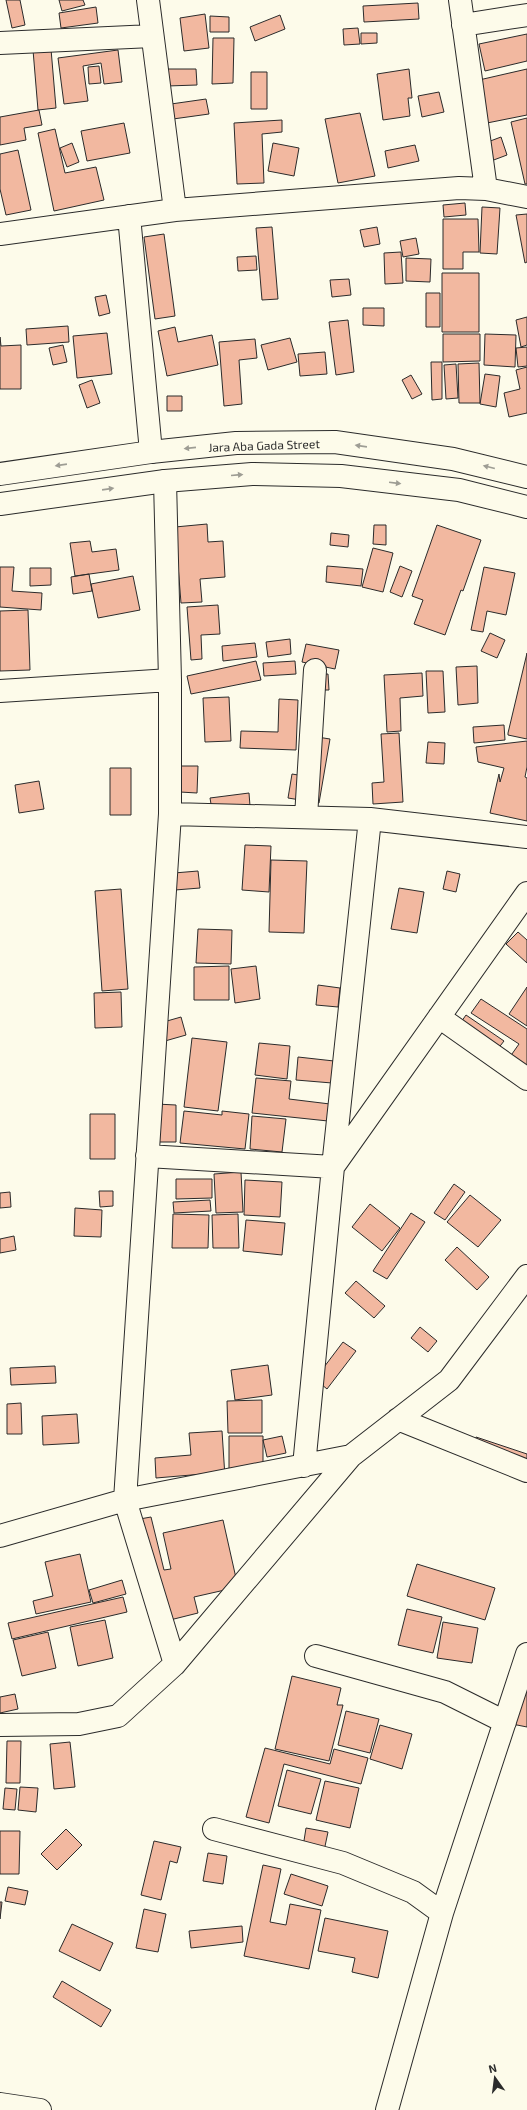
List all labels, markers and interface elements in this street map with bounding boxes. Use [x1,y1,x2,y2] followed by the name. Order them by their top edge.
[208,436,320,454] street label: Jara Aba Gada Street
[355,443,367,449] one-way arrow
[184,445,196,451] one-way arrow
[55,462,67,468] one-way arrow
[483,464,495,470] one-way arrow
[231,472,243,479] one-way arrow
[389,479,401,486] one-way arrow
[102,486,114,492] one-way arrow
[475,2058,515,2098] north arrow
[487,2061,498,2075] text: N

